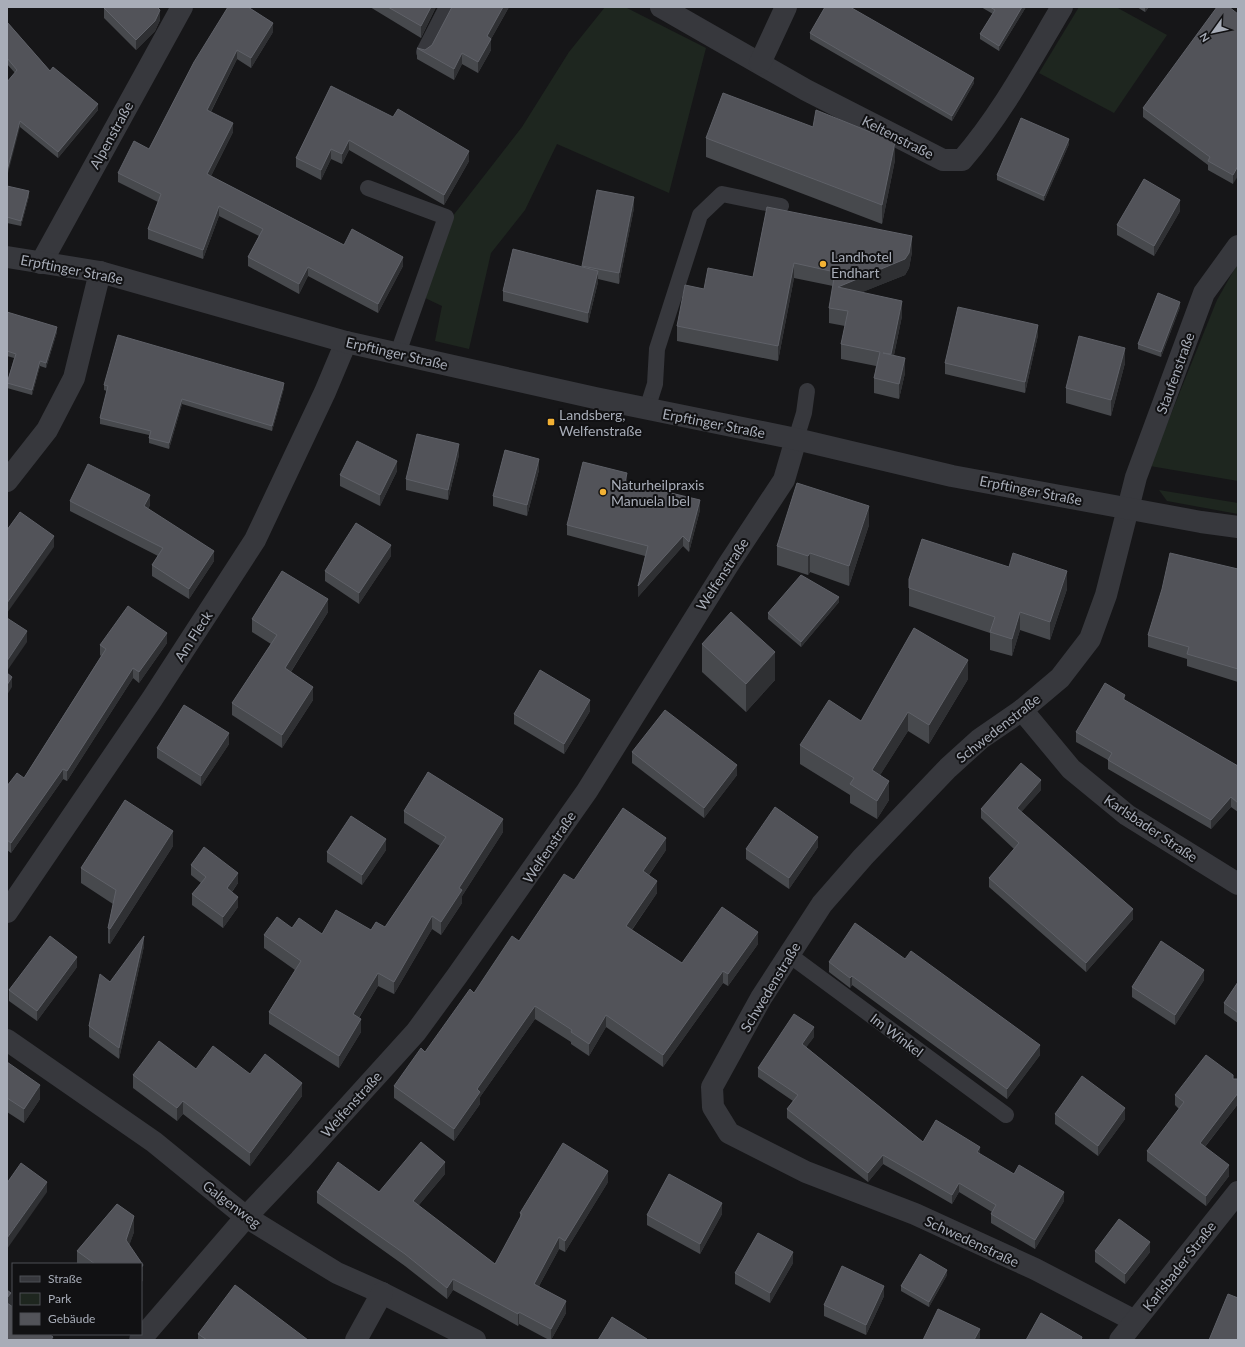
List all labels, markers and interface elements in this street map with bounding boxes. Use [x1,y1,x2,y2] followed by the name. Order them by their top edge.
[1193,12,1233,52] north arrow
[1196,31,1212,45] text: N
[86,98,136,172] street label: Alpenstraße
[859,112,937,162] street label: Keltenstraße
[831,248,892,281] place label: Landhotel Endhart
[19,251,125,287] street label: Erpftinger Straße
[818,259,828,269] marker: Landhotel Endhart
[1152,330,1198,416] street label: Staufenstraße
[344,333,450,373] street label: Erpftinger Straße
[661,405,767,441] street label: Erpftinger Straße
[559,406,642,439] place label: Landsberg, Welfenstraße
[546,417,556,427] marker: Landsberg, Welfenstraße
[978,472,1084,508] street label: Erpftinger Straße
[611,476,704,509] place label: Naturheilpraxis Manuela Ibel
[598,487,608,497] marker: Naturheilpraxis Manuela Ibel
[692,535,752,613] street label: Welfenstraße
[170,607,216,664] street label: Am Fleck
[953,690,1043,766] street label: Schwedenstraße
[1101,791,1201,865] street label: Karlsbader Straße
[519,808,579,886] street label: Welfenstraße
[736,939,804,1035] street label: Schwedenstraße
[867,1010,927,1060] street label: Im Winkel
[317,1068,385,1140] street label: Welfenstraße
[200,1177,264,1231] street label: Galgenweg
[922,1212,1022,1270] street label: Schwedenstraße
[1139,1218,1219,1314] street label: Karlsbader Straße
[12,1263,142,1335] legend
[48,1271,82,1286] text: Straße
[48,1291,72,1306] text: Park
[48,1311,95,1326] text: Gebäude

